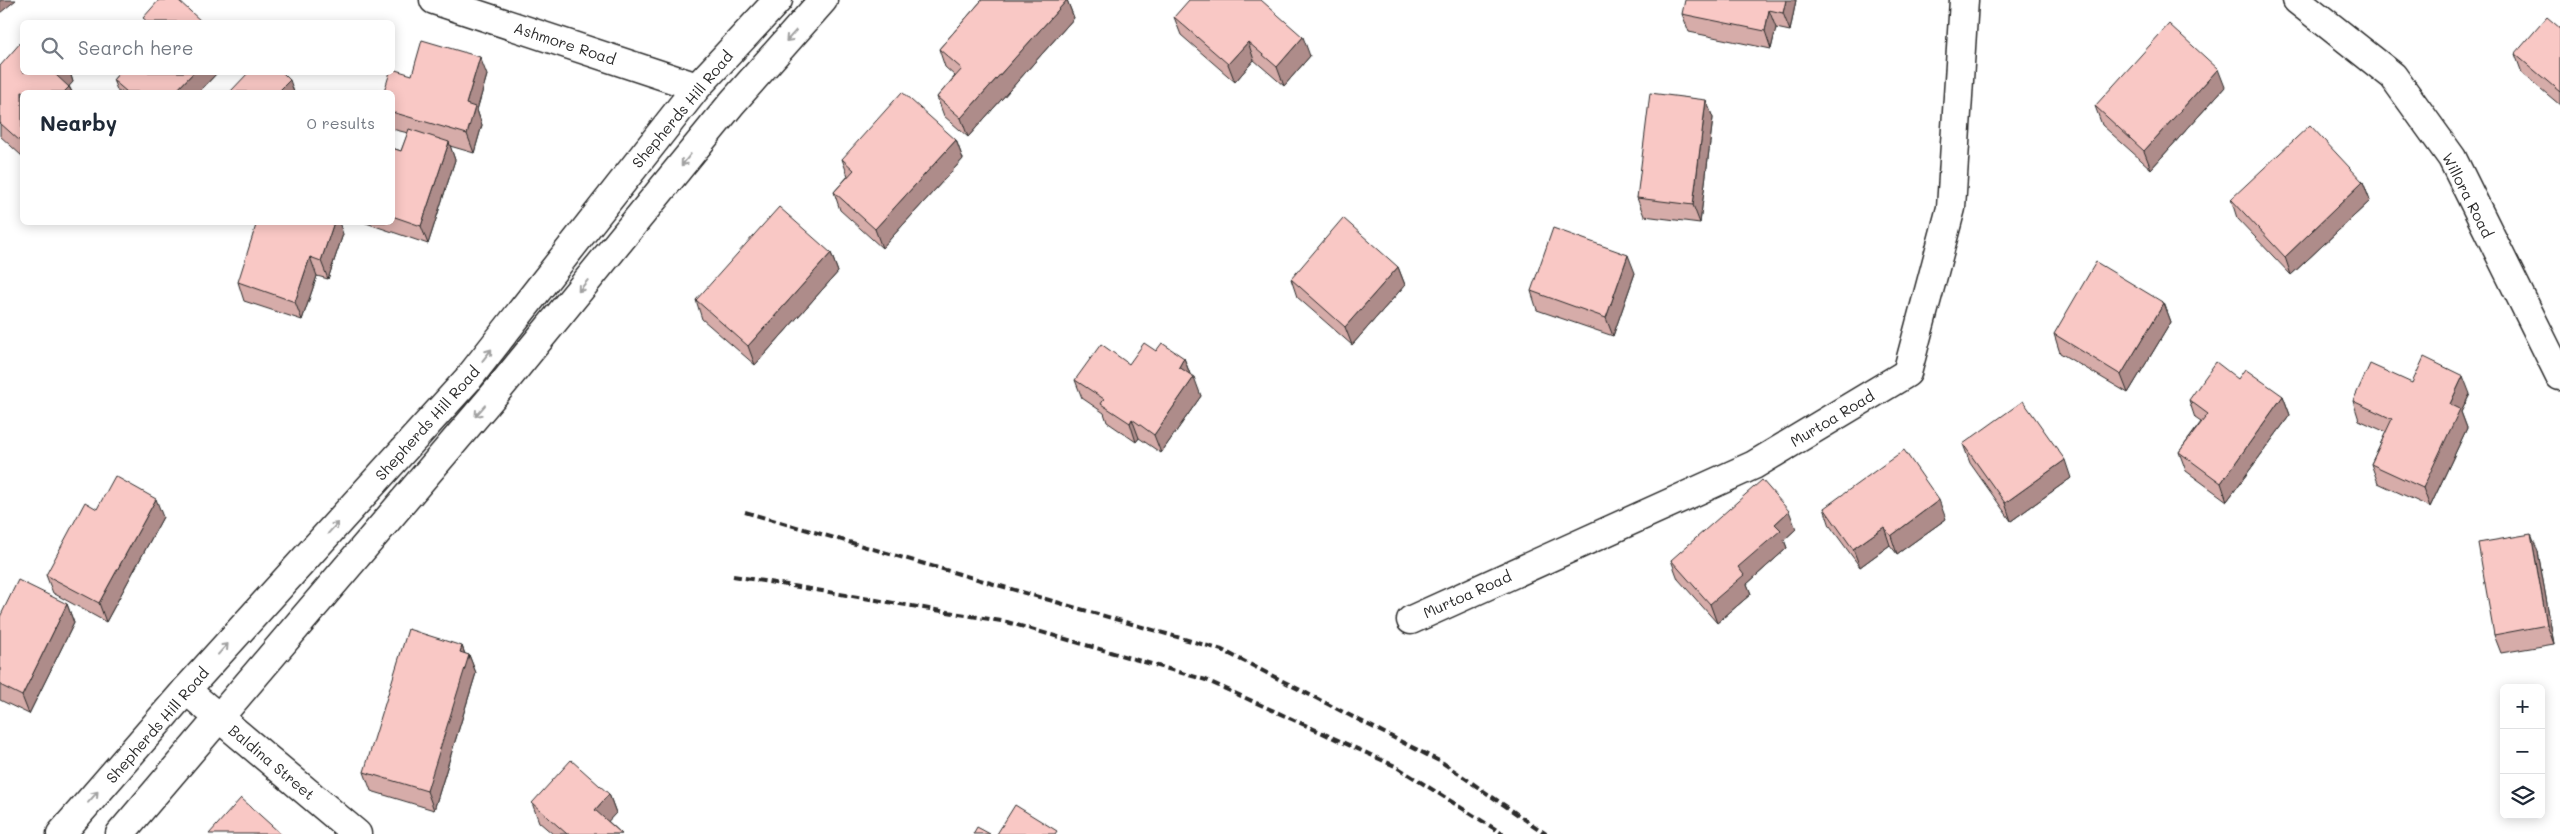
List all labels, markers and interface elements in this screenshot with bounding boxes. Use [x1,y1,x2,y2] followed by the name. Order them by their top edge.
[512,17,618,69] street label: Ashmore Road
[20,20,395,75] search box
[785,30,797,43] one-way arrow
[38,34,66,62] icon: search
[78,35,194,60] text: Search here
[627,46,737,172] street label: Shepherds Hill Road
[40,109,117,136] text: Nearby
[307,112,375,133] text: 0 results
[2438,149,2498,241] street label: Willora Road
[680,153,691,166] one-way arrow
[577,279,588,292] one-way arrow
[482,348,492,362] one-way arrow
[370,362,484,484] street label: Shepherds Hill Road
[1786,385,1878,451] street label: Murtoa Road
[474,405,485,418] one-way arrow
[327,522,338,535] one-way arrow
[1420,566,1514,622] street label: Murtoa Road
[218,642,229,655] one-way arrow
[101,663,213,787] street label: Shepherds Hill Road
[2500,684,2545,819] map controls
[2500,684,2545,729] button: +
[225,720,319,804] street label: Baldina Street
[2500,729,2545,774] button: −
[2500,774,2545,819] button: layers
[87,791,99,804] one-way arrow

